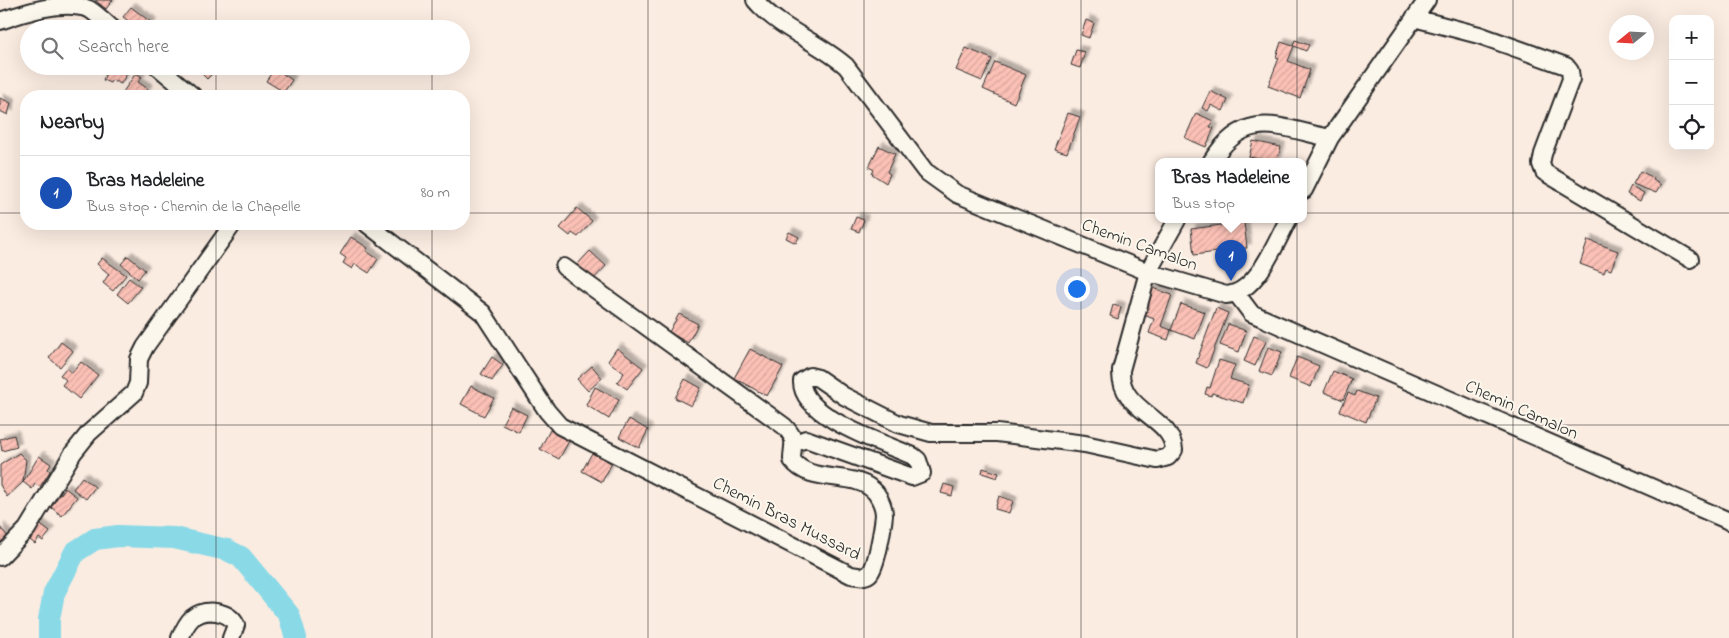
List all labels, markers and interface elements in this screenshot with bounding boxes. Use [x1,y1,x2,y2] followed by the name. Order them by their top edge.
[1609,15,1654,60] north arrow
[1669,15,1714,150] map controls
[1669,15,1714,60] button: +
[20,20,470,75] search box
[38,34,66,62] icon: search
[78,34,169,61] text: Search here
[1669,60,1714,105] button: −
[1669,105,1714,150] button: locate
[40,108,104,138] text: Nearby
[1155,158,1307,223] popup
[1172,165,1290,192] text: Bras Madeleine
[87,168,204,195] text: Bras Madeleine
[53,181,59,205] text: 1
[421,181,450,205] text: 80 m
[1172,192,1235,216] text: Bus stop
[87,195,301,219] text: Bus stop · Chemin de la Chapelle
[1078,213,1201,279] street label: Chemin Camalon
[1215,240,1247,281] pin: 1
[1064,276,1090,302] your location
[1460,374,1582,447] street label: Chemin Camalon
[708,471,865,568] street label: Chemin Bras Mussard

